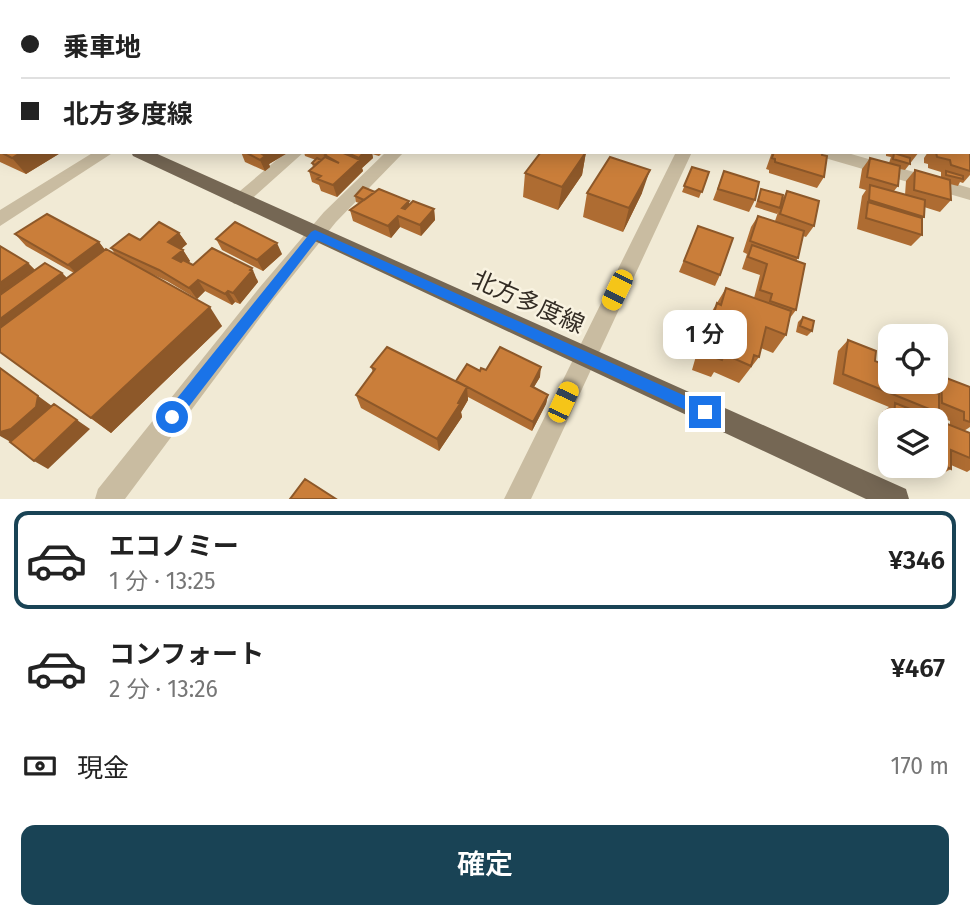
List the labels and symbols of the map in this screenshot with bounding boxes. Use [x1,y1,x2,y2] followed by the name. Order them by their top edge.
[467,265,589,339] street label: 北方多度線
[599,267,636,313] car
[663,310,747,360] callout: 1 分
[545,379,582,425] car
[689,396,721,428] route end
[156,401,188,433] route start

